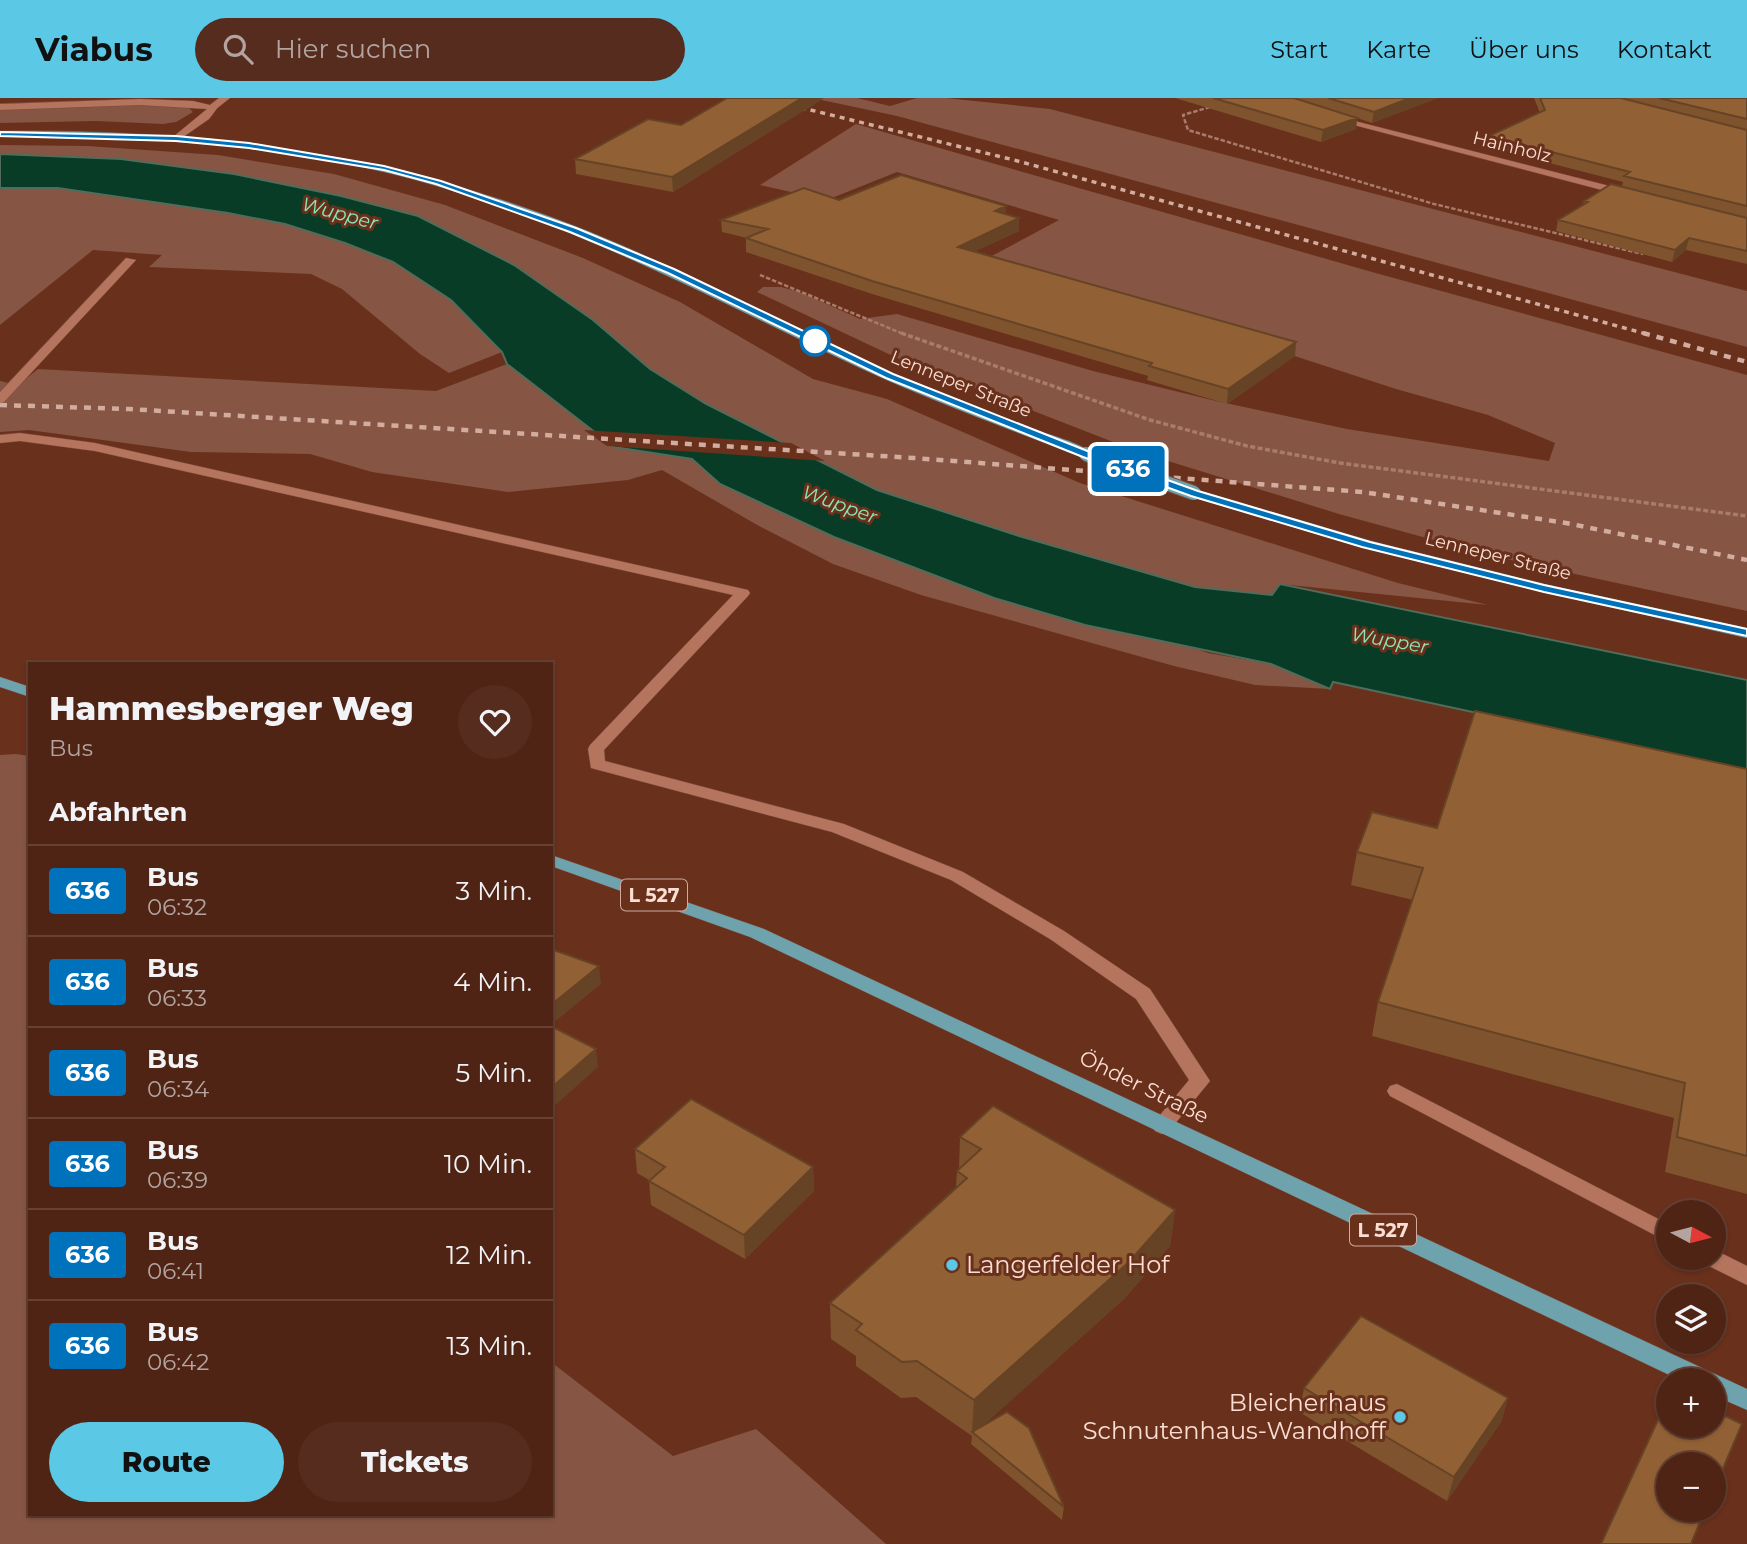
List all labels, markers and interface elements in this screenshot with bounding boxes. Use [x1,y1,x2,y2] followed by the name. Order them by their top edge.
[195,18,685,81] search box
[35,29,153,69] text: Viabus
[219,30,257,68] icon: search
[275,33,431,65] text: Hier suchen
[1270,35,1328,64] text: Start
[1366,35,1431,64] text: Karte
[1469,35,1579,64] text: Über uns
[1617,35,1712,64] text: Kontakt
[1471,127,1553,167] street label: Hainholz
[299,192,381,235] water label: Wupper
[800,326,830,356] unlabelled marker
[887,346,1035,422] street label: Lenneper Straße
[1088,446,1168,492] line badge: 636
[1106,454,1150,483] text: 636
[799,480,881,529] water label: Wupper
[1423,527,1574,585] street label: Lenneper Straße
[1350,622,1431,659] water label: Wupper
[458,685,532,759] button: heart
[49,688,414,728] text: Hammesberger Weg
[49,734,93,762] text: Bus
[49,796,188,828] text: Abfahrten
[147,861,199,893] text: Bus
[456,875,532,907] text: 3 Min.
[65,876,110,905] text: 636
[621,880,687,910] road number: L 527
[147,893,207,921] text: 06:32
[147,952,199,984] text: Bus
[453,966,532,998] text: 4 Min.
[65,967,110,996] text: 636
[147,984,207,1012] text: 06:33
[147,1043,199,1075] text: Bus
[1075,1044,1213,1129] street label: Öhder Straße
[456,1057,532,1089] text: 5 Min.
[65,1058,110,1087] text: 636
[147,1075,209,1103] text: 06:34
[147,1134,199,1166] text: Bus
[444,1148,532,1180] text: 10 Min.
[65,1149,110,1178] text: 636
[147,1166,208,1194] text: 06:39
[1656,1200,1726,1270] north arrow
[1656,1200,1726,1522] map controls
[1350,1214,1416,1246] road number: L 527
[147,1225,199,1257] text: Bus
[446,1239,532,1271] text: 12 Min.
[65,1240,110,1269] text: 636
[966,1250,1170,1279] place label: Langerfelder Hof
[147,1257,204,1285] text: 06:41
[944,1257,960,1273] marker: Langerfelder Hof
[1656,1284,1726,1354] button: layers
[147,1316,199,1348] text: Bus
[446,1330,532,1362] text: 13 Min.
[65,1331,110,1360] text: 636
[147,1348,209,1376] text: 06:42
[1656,1368,1726,1438] button: +
[1083,1388,1387,1445] place label: Bleicherhaus Schnutenhaus-Wandhoff
[1392,1409,1408,1425] marker: Bleicherhaus Schnutenhaus-Wandhoff
[49,1422,284,1502] button: Route
[298,1422,532,1502] button: Tickets
[1656,1452,1726,1522] button: −

